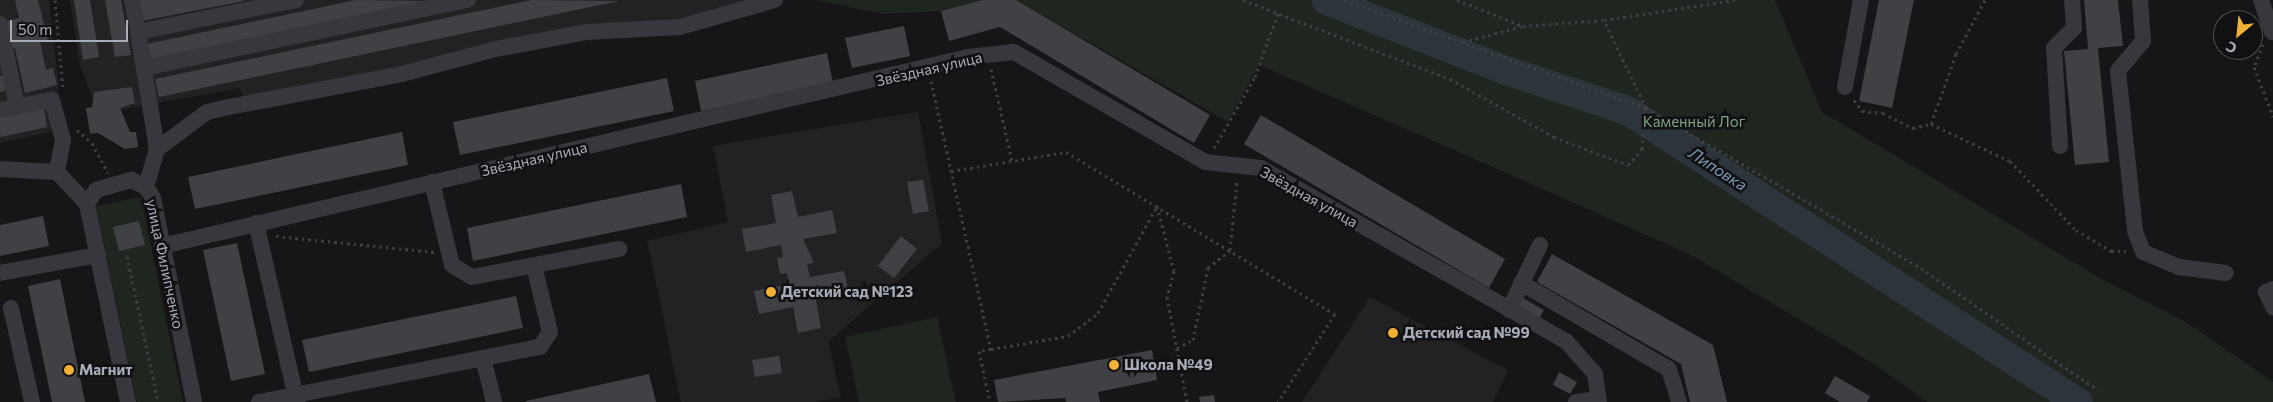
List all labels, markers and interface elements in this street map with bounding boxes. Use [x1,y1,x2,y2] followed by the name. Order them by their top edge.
[12,10,130,42] scale bar
[2213,10,2263,60] north arrow
[18,20,52,38] text: 50 m
[2223,38,2239,58] text: С
[874,48,984,90] street label: Звёздная улица
[1643,113,1745,131] park label: Каменный Лог
[479,138,589,180] street label: Звёздная улица
[1685,143,1751,195] water label: Липовка
[1257,163,1361,231] street label: Звёздная улица
[142,197,188,331] street label: улица Филипченко
[781,283,913,301] place label: Детский сад №123
[765,286,777,298] marker: Детский сад №123
[1403,324,1530,342] place label: Детский сад №99
[1387,327,1399,339] marker: Детский сад №99
[1124,356,1213,374] place label: Школа №49
[1108,359,1120,371] marker: Школа №49
[79,361,132,379] place label: Магнит
[63,364,75,376] marker: Магнит

